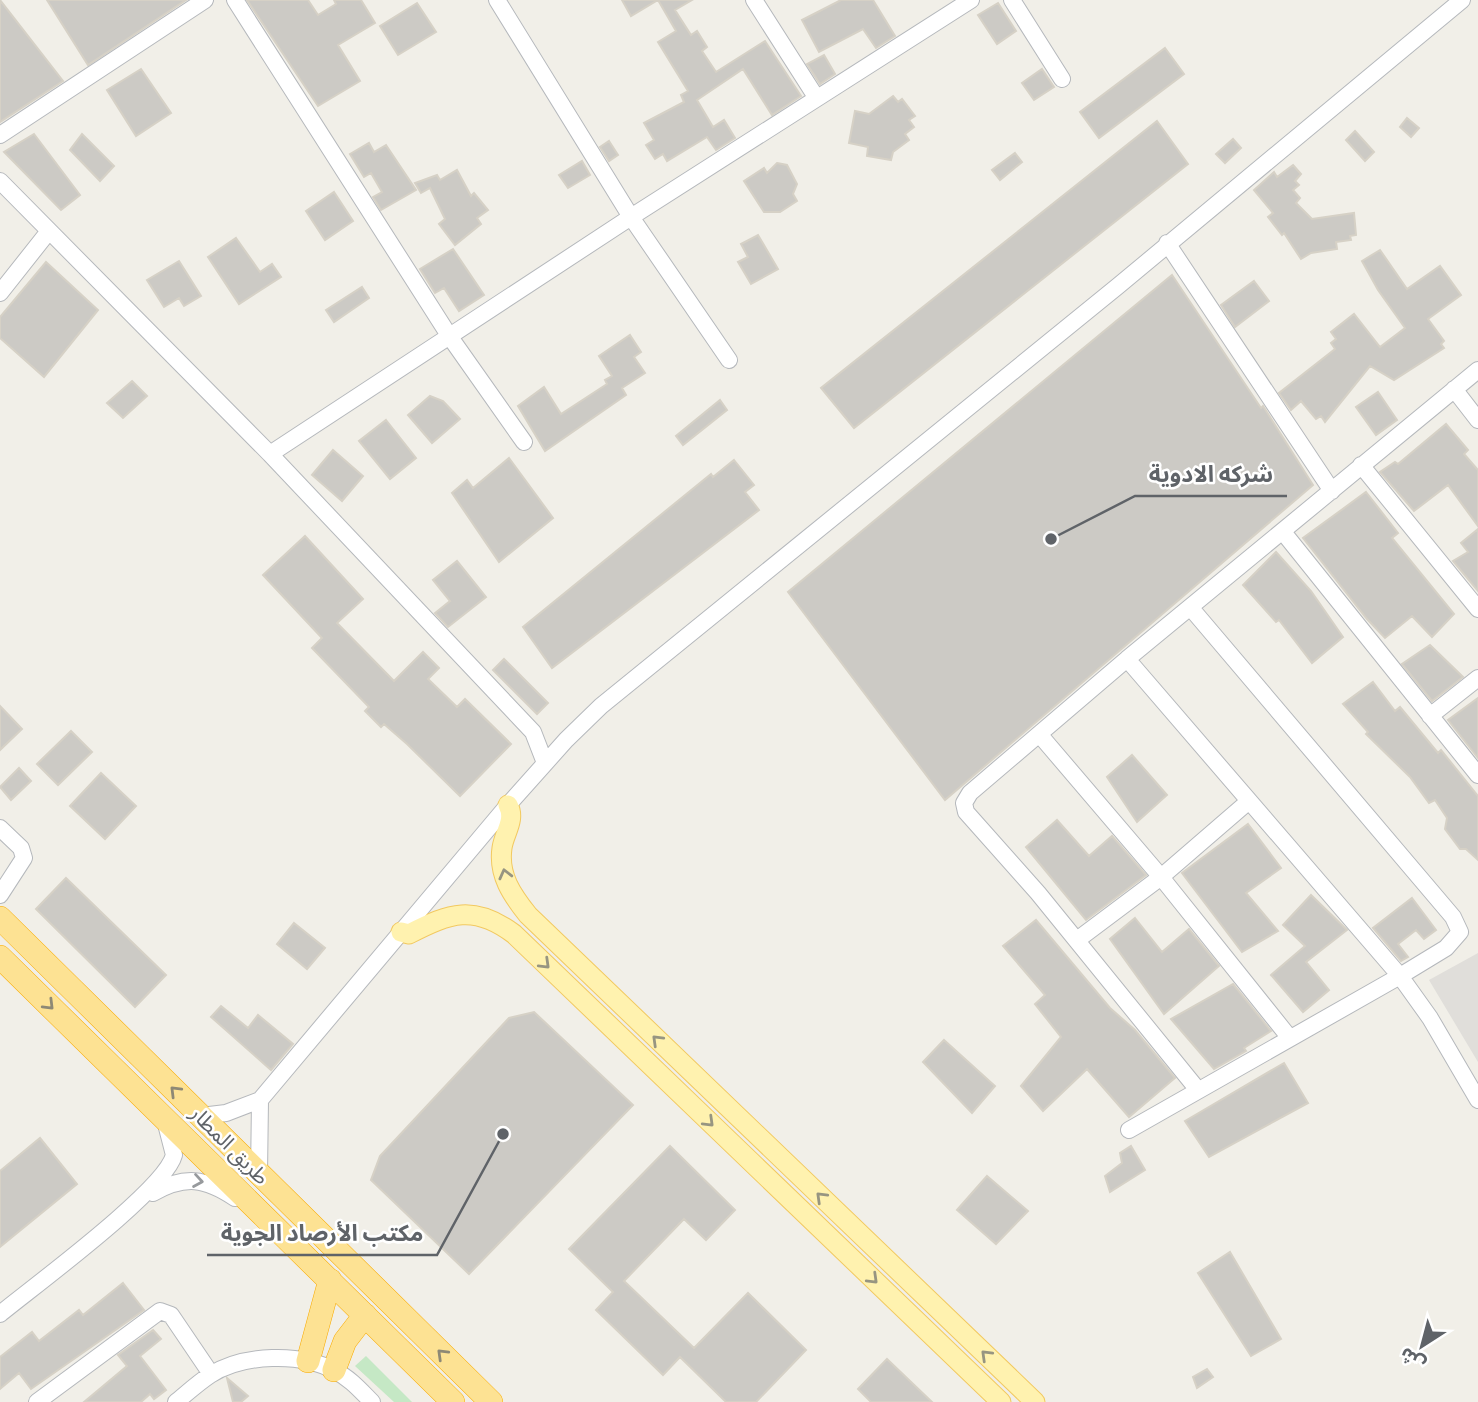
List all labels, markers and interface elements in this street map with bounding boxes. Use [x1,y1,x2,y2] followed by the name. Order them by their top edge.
[1135,452,1287,496] callout: شركه الادوية
[1149,459,1273,488] text: شركه الادوية
[499,868,513,880] one-way arrow
[537,956,550,969] one-way arrow
[40,996,53,1009] one-way arrow
[652,1035,665,1048] one-way arrow
[171,1087,184,1100] one-way arrow
[184,1099,275,1190] street label: طريق المطار
[701,1113,714,1126] one-way arrow
[192,1173,204,1188] one-way arrow
[817,1193,830,1206] one-way arrow
[207,1211,437,1255] callout: مكتب الأرصاد الجوية
[221,1218,423,1247] text: مكتب الأرصاد الجوية
[865,1271,878,1284] one-way arrow
[1387,1311,1457,1381] north arrow
[1394,1342,1430,1377] text: ش
[437,1350,450,1363] one-way arrow
[981,1350,994,1363] one-way arrow

